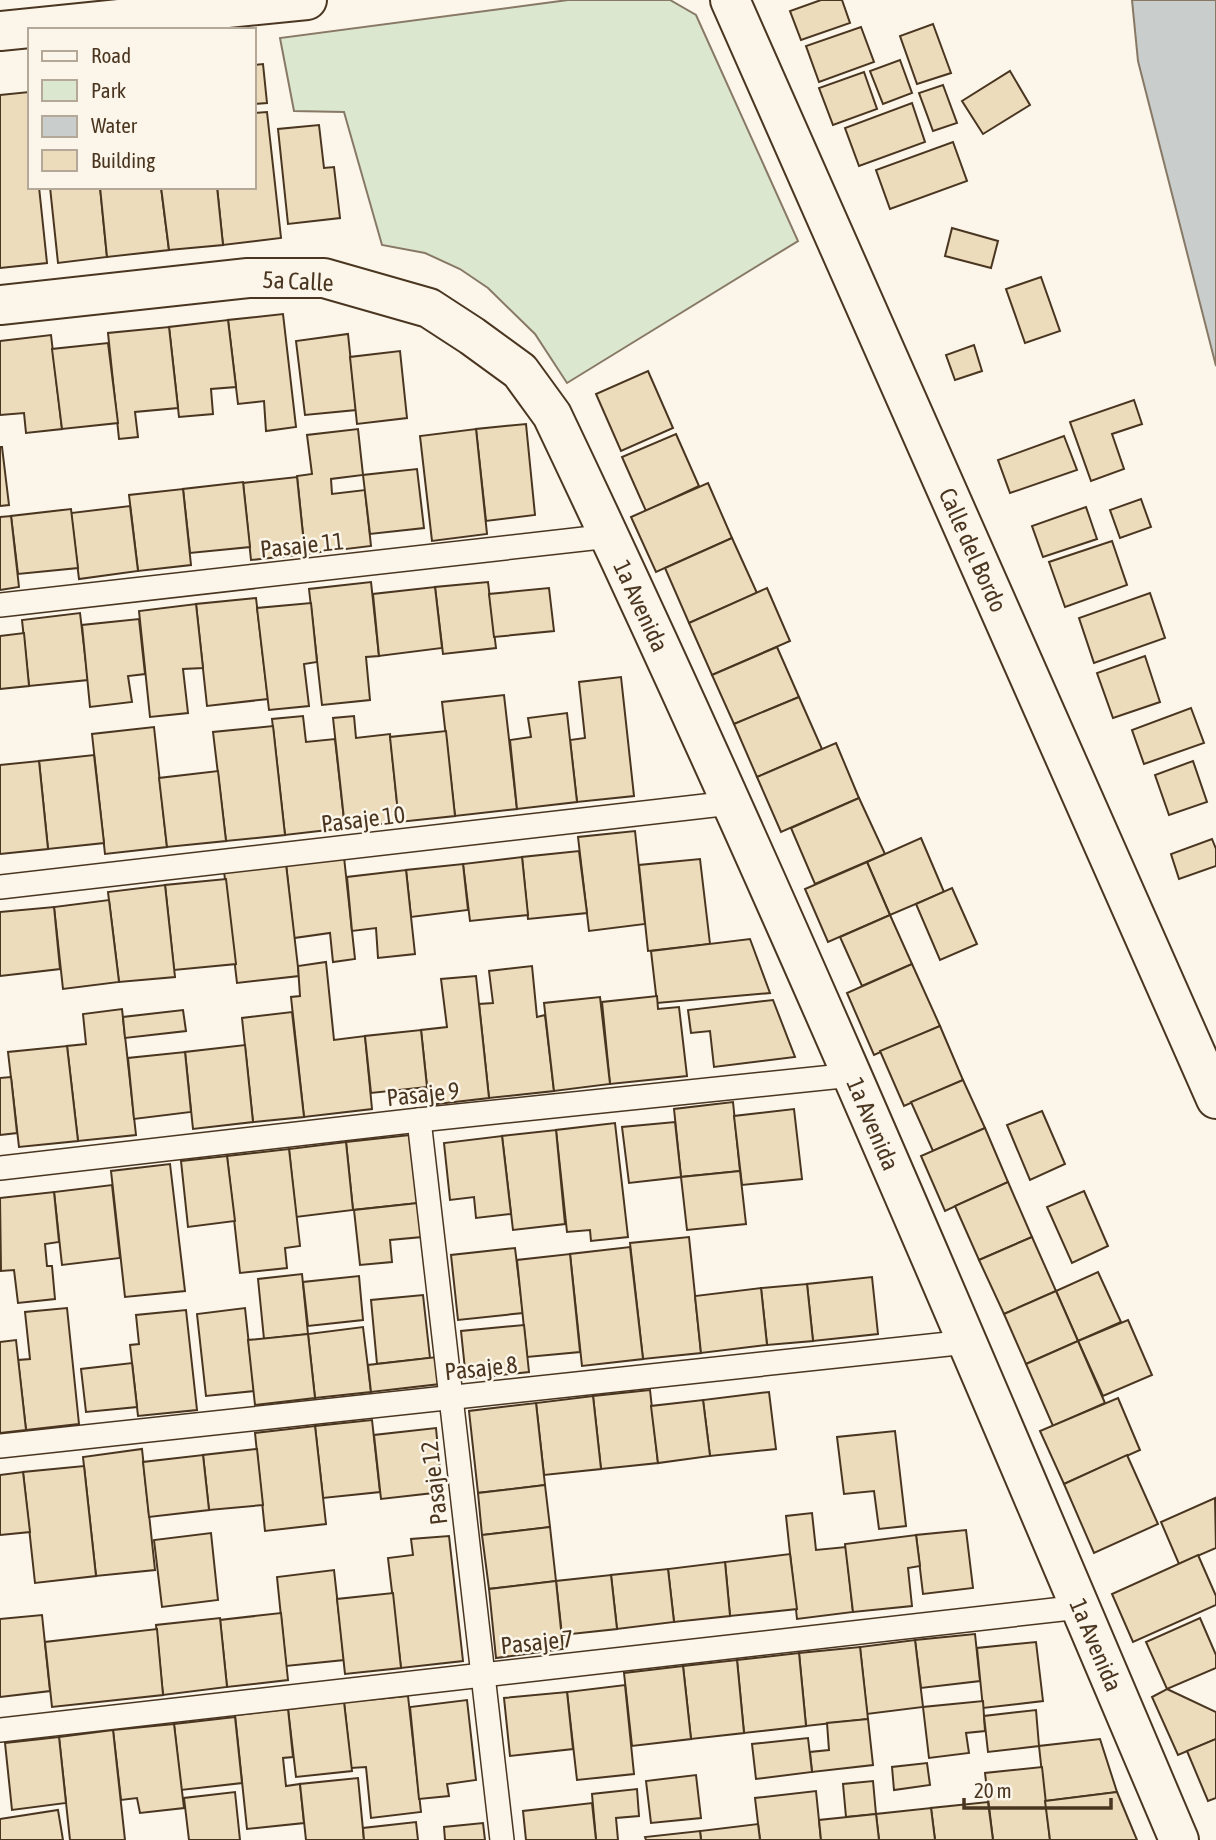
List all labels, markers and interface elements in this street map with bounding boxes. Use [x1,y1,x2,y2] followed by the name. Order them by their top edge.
[28,28,256,189] legend
[91,43,131,67] text: Road
[91,78,126,102] text: Park
[91,113,138,137] text: Water
[91,148,155,172] text: Building
[262,266,334,296] street label: 5a Calle
[934,484,1012,616] street label: Calle del Bordo
[259,527,345,563] street label: Pasaje 11
[608,556,674,656] street label: 1a Avenida
[319,800,407,838] street label: Pasaje 10
[841,1074,905,1174] street label: 1a Avenida
[385,1077,461,1111] street label: Pasaje 9
[443,1351,519,1385] street label: Pasaje 8
[415,1439,453,1527] street label: Pasaje 12
[1064,1595,1128,1695] street label: 1a Avenida
[499,1625,575,1659] street label: Pasaje 7
[964,1766,1111,1810] scale bar
[974,1778,1012,1802] text: 20 m

